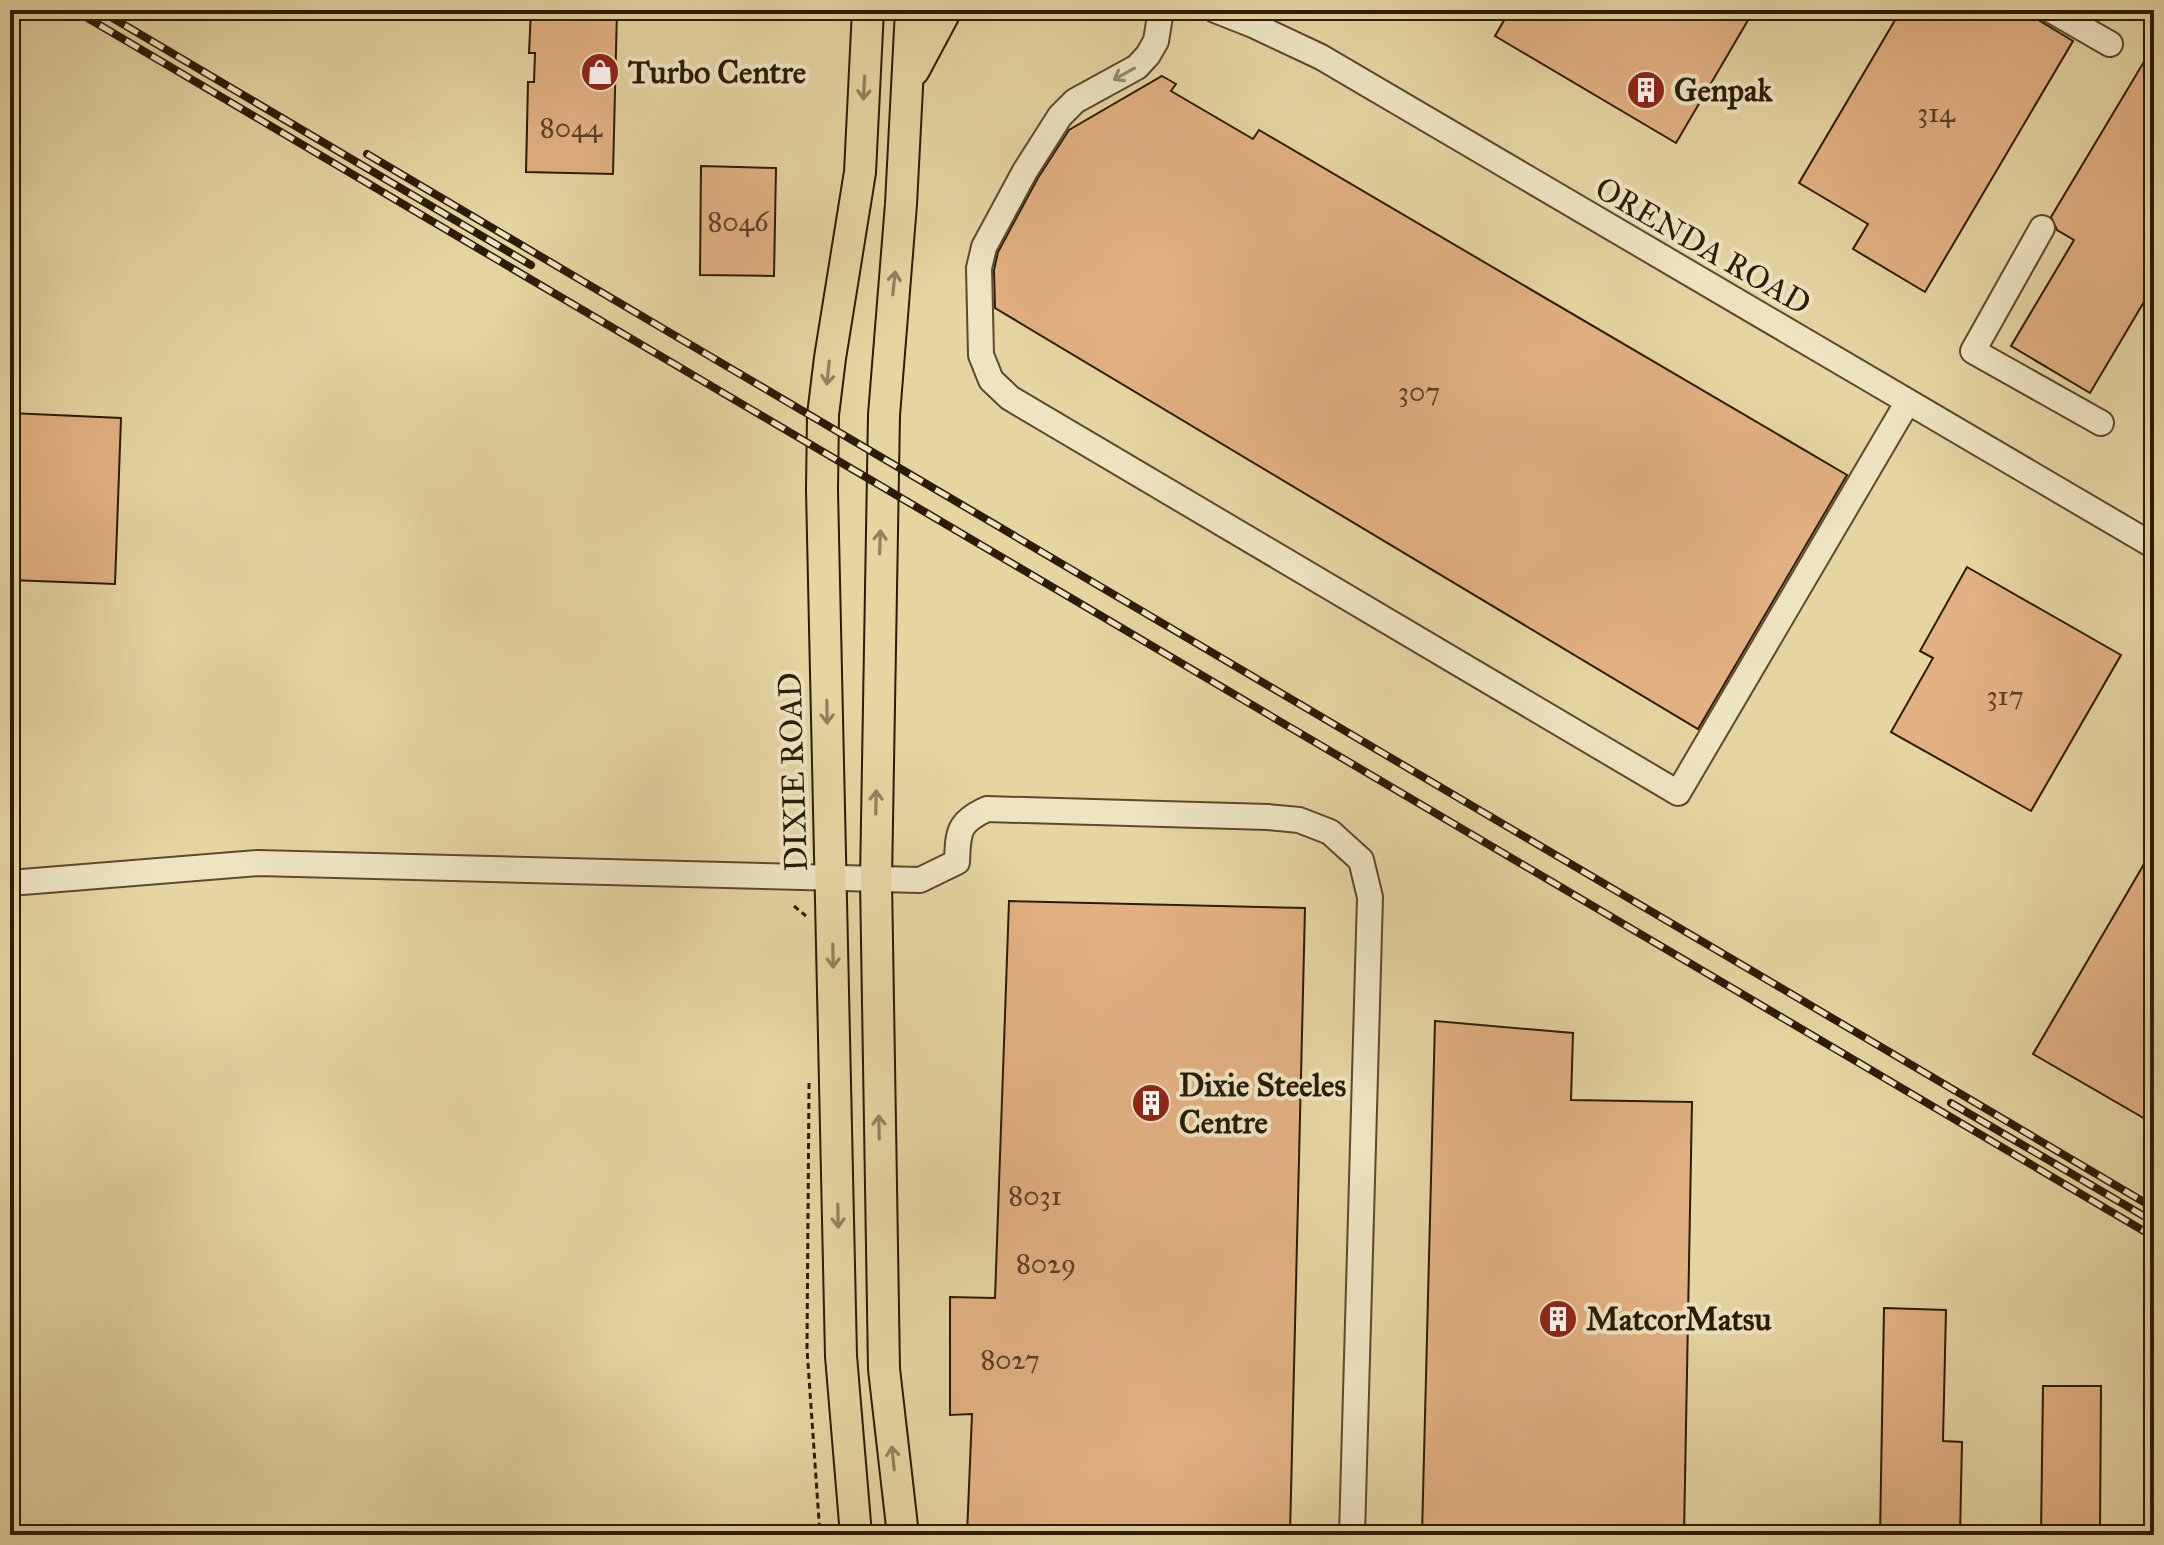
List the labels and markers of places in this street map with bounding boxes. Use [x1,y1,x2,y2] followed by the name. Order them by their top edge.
[579,51,621,93] shop icon: Turbo Centre
[628,53,806,92] place label: Turbo Centre
[1625,69,1667,111] building icon: Genpak
[1674,71,1774,110] place label: Genpak
[1179,1066,1346,1142] place label: Dixie Steeles Centre
[1130,1082,1172,1124] building icon: Dixie Steeles Centre
[1537,1298,1579,1340] building icon: MatcorMatsu
[1586,1300,1772,1339] place label: MatcorMatsu

